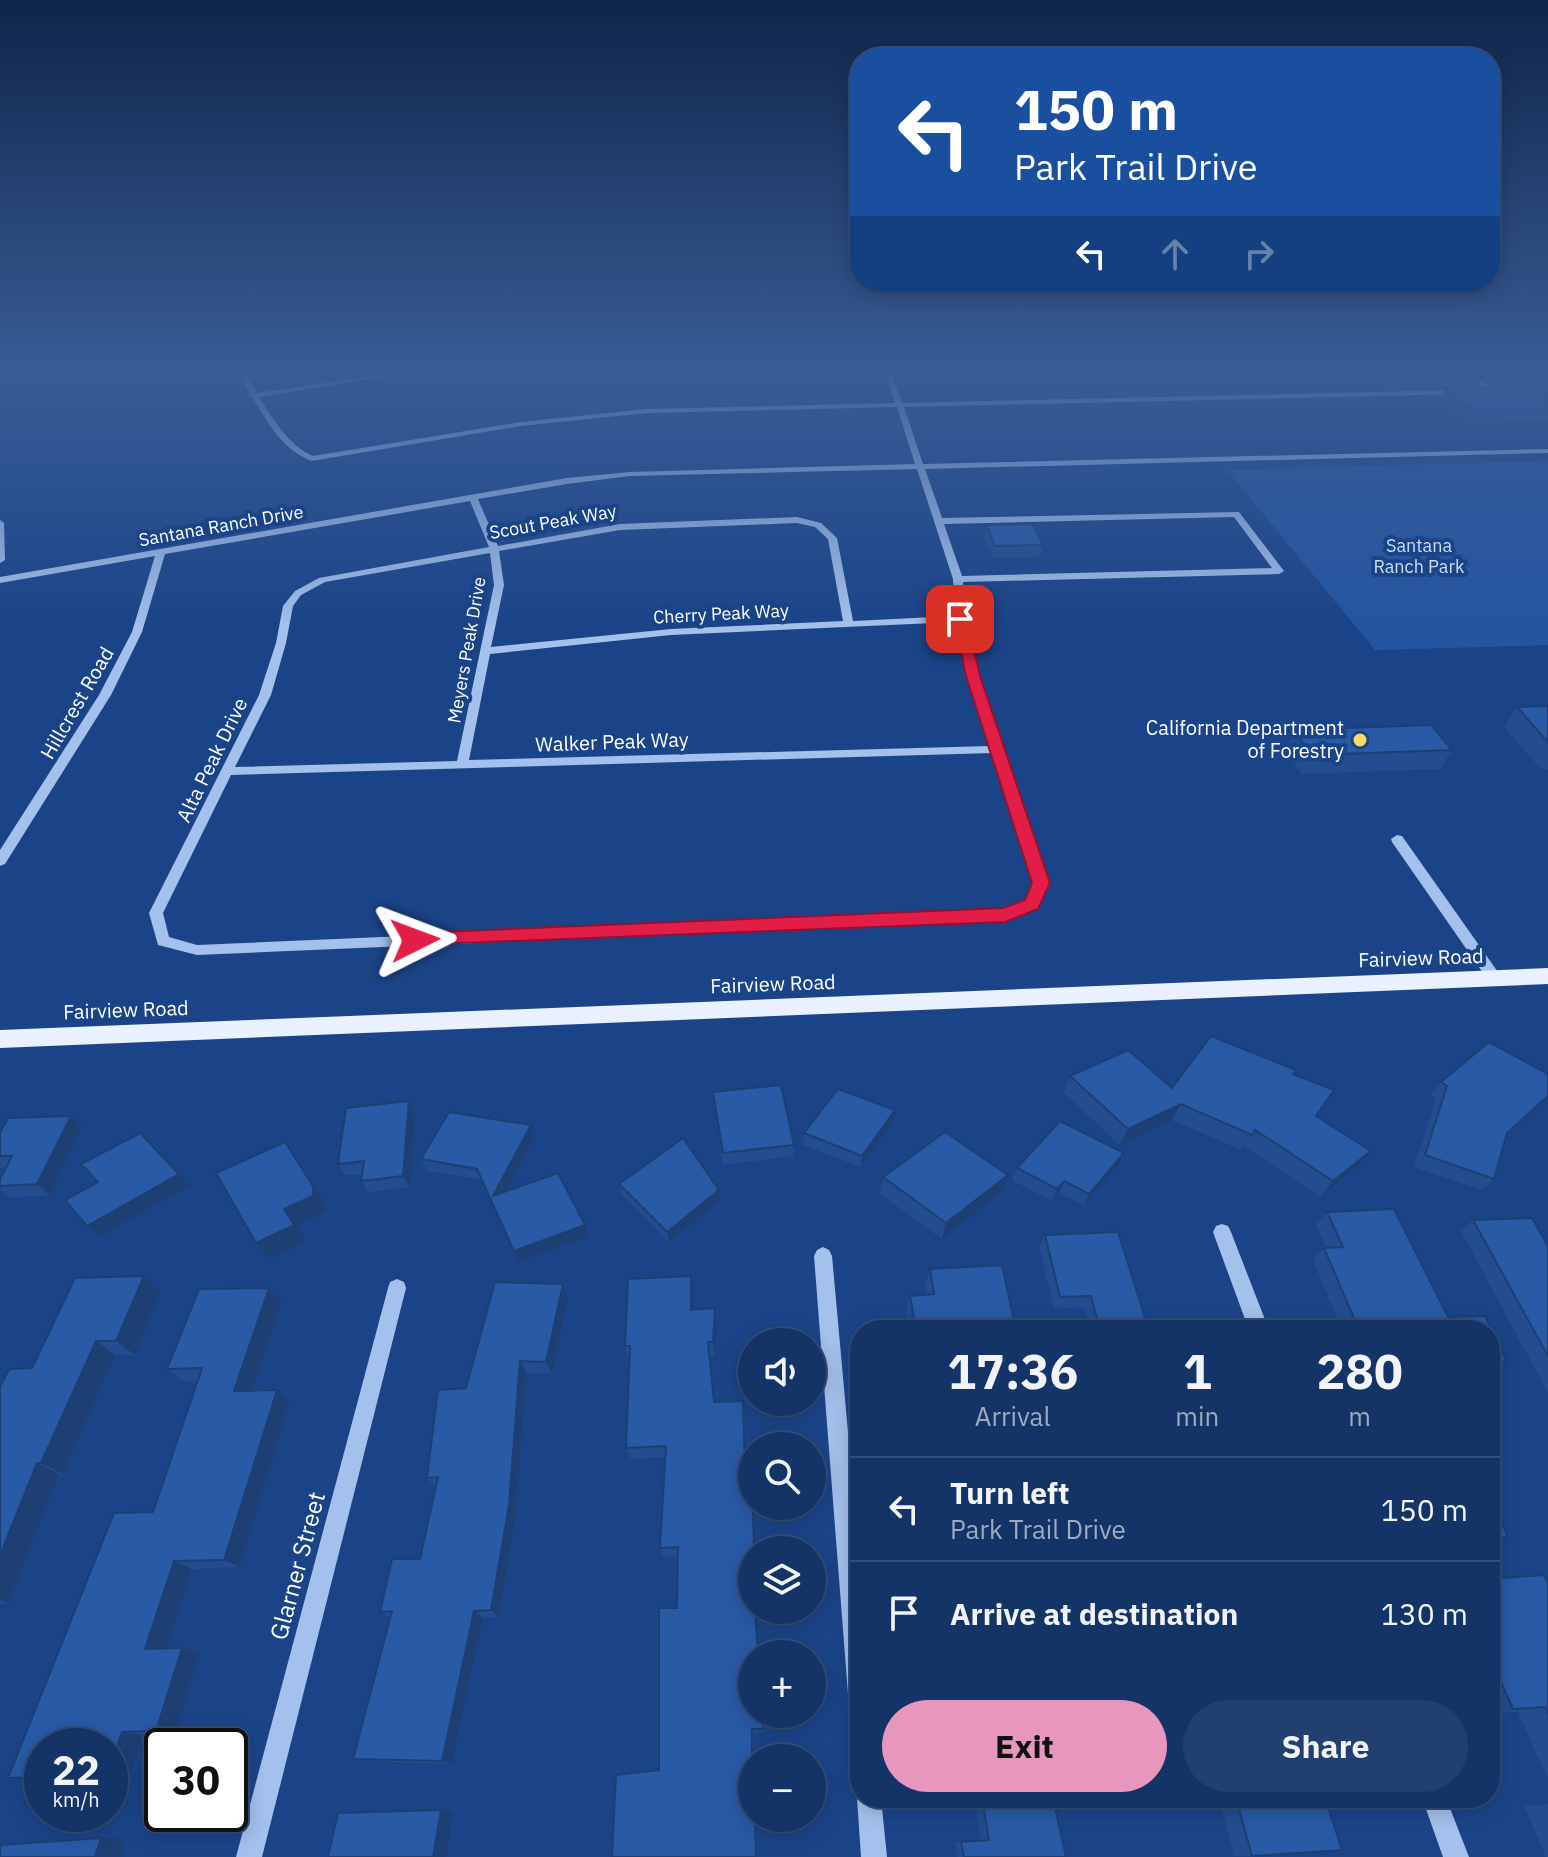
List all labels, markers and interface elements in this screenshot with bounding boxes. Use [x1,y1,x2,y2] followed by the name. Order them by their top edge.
[1014,73,1178,145] text: 150 m
[882,80,986,184] icon: left
[1014,143,1257,190] text: Park Trail Drive
[1069,232,1113,276] icon: left
[1153,232,1197,276] icon: ahead
[1237,232,1281,276] icon: right
[488,499,618,544] street label: Scout Peak Way
[137,500,305,551] street label: Santana Ranch Drive
[1373,534,1465,578] park label: Santana Ranch Park
[442,575,491,725] street label: Meyers Peak Drive
[926,585,994,653] pin
[938,597,982,641] icon: arrive
[652,598,790,629] street label: Cherry Peak Way
[33,642,120,764] street label: Hillcrest Road
[170,693,253,827] street label: Alta Peak Drive
[1146,714,1344,764] place label: California Department of Forestry
[535,725,689,758] street label: Walker Peak Way
[1351,731,1369,749] marker: California Department of Forestry
[373,898,457,982] position arrow
[1358,942,1484,973] street label: Fairview Road
[710,968,836,999] street label: Fairview Road
[63,994,189,1025] street label: Fairview Road
[738,1328,826,1832] map controls
[738,1328,826,1416] button: sound
[947,1340,1078,1402] text: 17:36
[1183,1340,1212,1402] text: 1
[1316,1340,1403,1402] text: 280
[975,1399,1051,1433] text: Arrival
[1175,1399,1219,1433] text: min
[1348,1399,1371,1433] text: m
[738,1432,826,1520] button: search
[950,1473,1069,1512] text: Turn left
[882,1487,926,1531] icon: left
[262,1488,332,1643] street label: Glarner Street
[1381,1490,1468,1529] text: 150 m
[950,1512,1126,1546] text: Park Trail Drive
[738,1536,826,1624] button: layers
[882,1591,926,1635] icon: arrive
[950,1594,1238,1633] text: Arrive at destination
[1381,1594,1468,1633] text: 130 m
[738,1640,826,1728] button: +
[882,1700,1167,1792] button: Exit
[1183,1700,1468,1792] button: Share
[144,1728,248,1832] speed limit sign: 30
[52,1744,100,1796] text: 22
[738,1744,826,1832] button: −
[52,1786,100,1813] text: km/h

